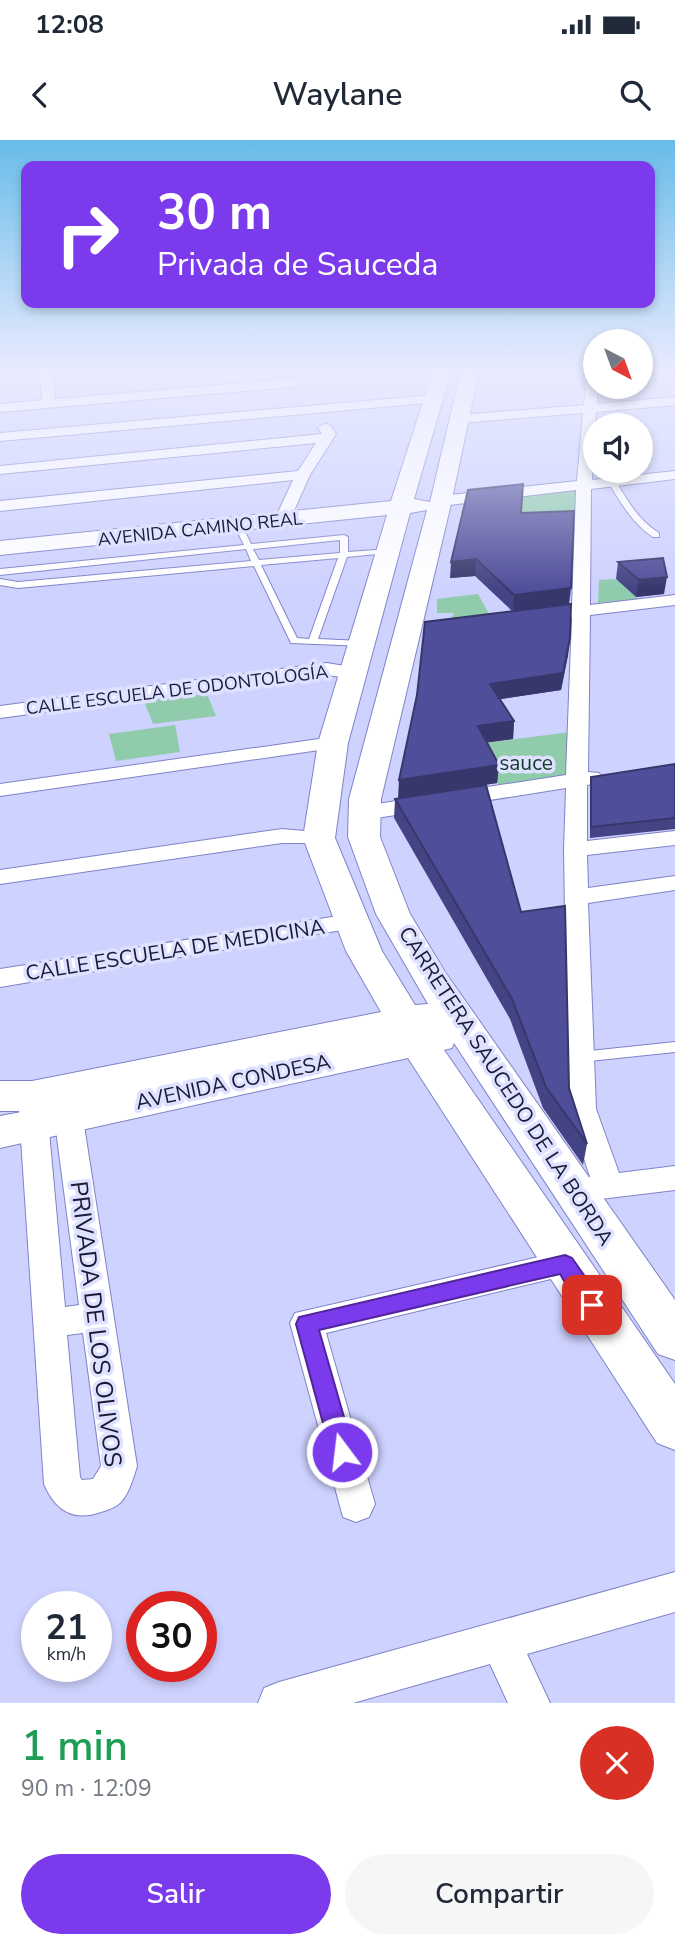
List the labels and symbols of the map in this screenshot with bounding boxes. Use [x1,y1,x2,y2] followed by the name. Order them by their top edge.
[583,329,653,399] north arrow
[96,506,304,552] street label: AVENIDA CAMINO REAL
[25,660,329,720] street label: CALLE ESCUELA DE ODONTOLOGÍA
[499,749,553,777] park label: sauce
[23,913,327,987] street label: CALLE ESCUELA DE MEDICINA
[392,921,620,1251] street label: CARRETERA SAUCEDO DE LA BORDA
[133,1048,333,1116] street label: AVENIDA CONDESA
[63,1179,129,1469] street label: PRIVADA DE LOS OLIVOS
[562,1275,622,1335] pin
[305,1415,379,1489] position arrow
[126,1591,217,1682] speed limit sign: 30

